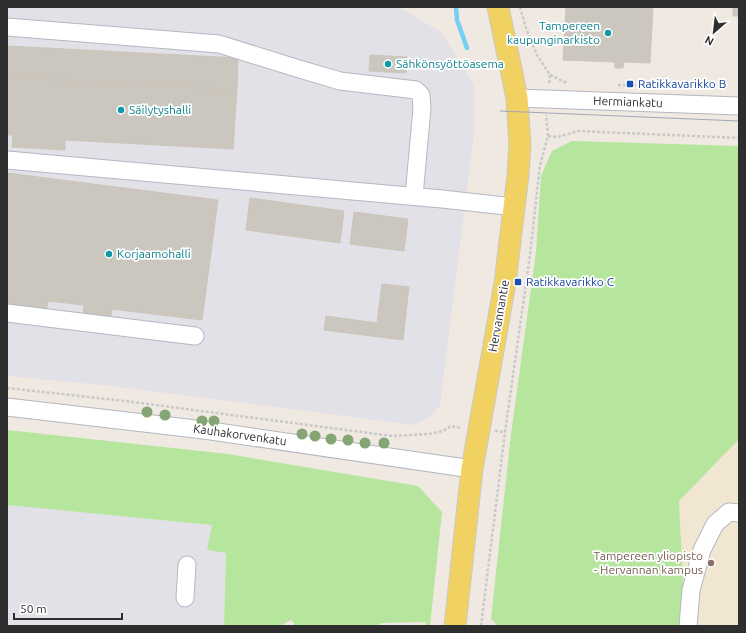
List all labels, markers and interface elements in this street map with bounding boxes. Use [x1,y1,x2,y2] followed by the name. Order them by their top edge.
[694,12,734,52] north arrow
[507,19,600,46] place label: Tampereen kaupunginarkisto
[603,28,613,38] marker: Tampereen kaupunginarkisto
[703,34,716,48] text: N
[396,57,504,70] place label: Sähkönsyöttöasema
[383,59,393,69] marker: Sähkönsyöttöasema
[638,77,726,90] place label: Ratikkavarikko B
[625,79,635,89] marker: Ratikkavarikko B
[593,94,663,109] street label: Hermiankatu
[129,103,191,116] place label: Säilytyshalli
[116,105,126,115] marker: Säilytyshalli
[117,247,191,260] place label: Korjaamohalli
[104,249,114,259] marker: Korjaamohalli
[526,275,615,288] place label: Ratikkavarikko C
[513,277,523,287] marker: Ratikkavarikko C
[486,279,511,353] street label: Hervannantie
[193,422,288,447] street label: Kauhakorvenkatu
[594,549,703,576] place label: Tampereen yliopisto - Hervannan kampus
[706,558,716,568] marker: Tampereen yliopisto - Hervannan kampus
[14,595,122,621] scale bar
[20,602,47,615] text: 50 m

